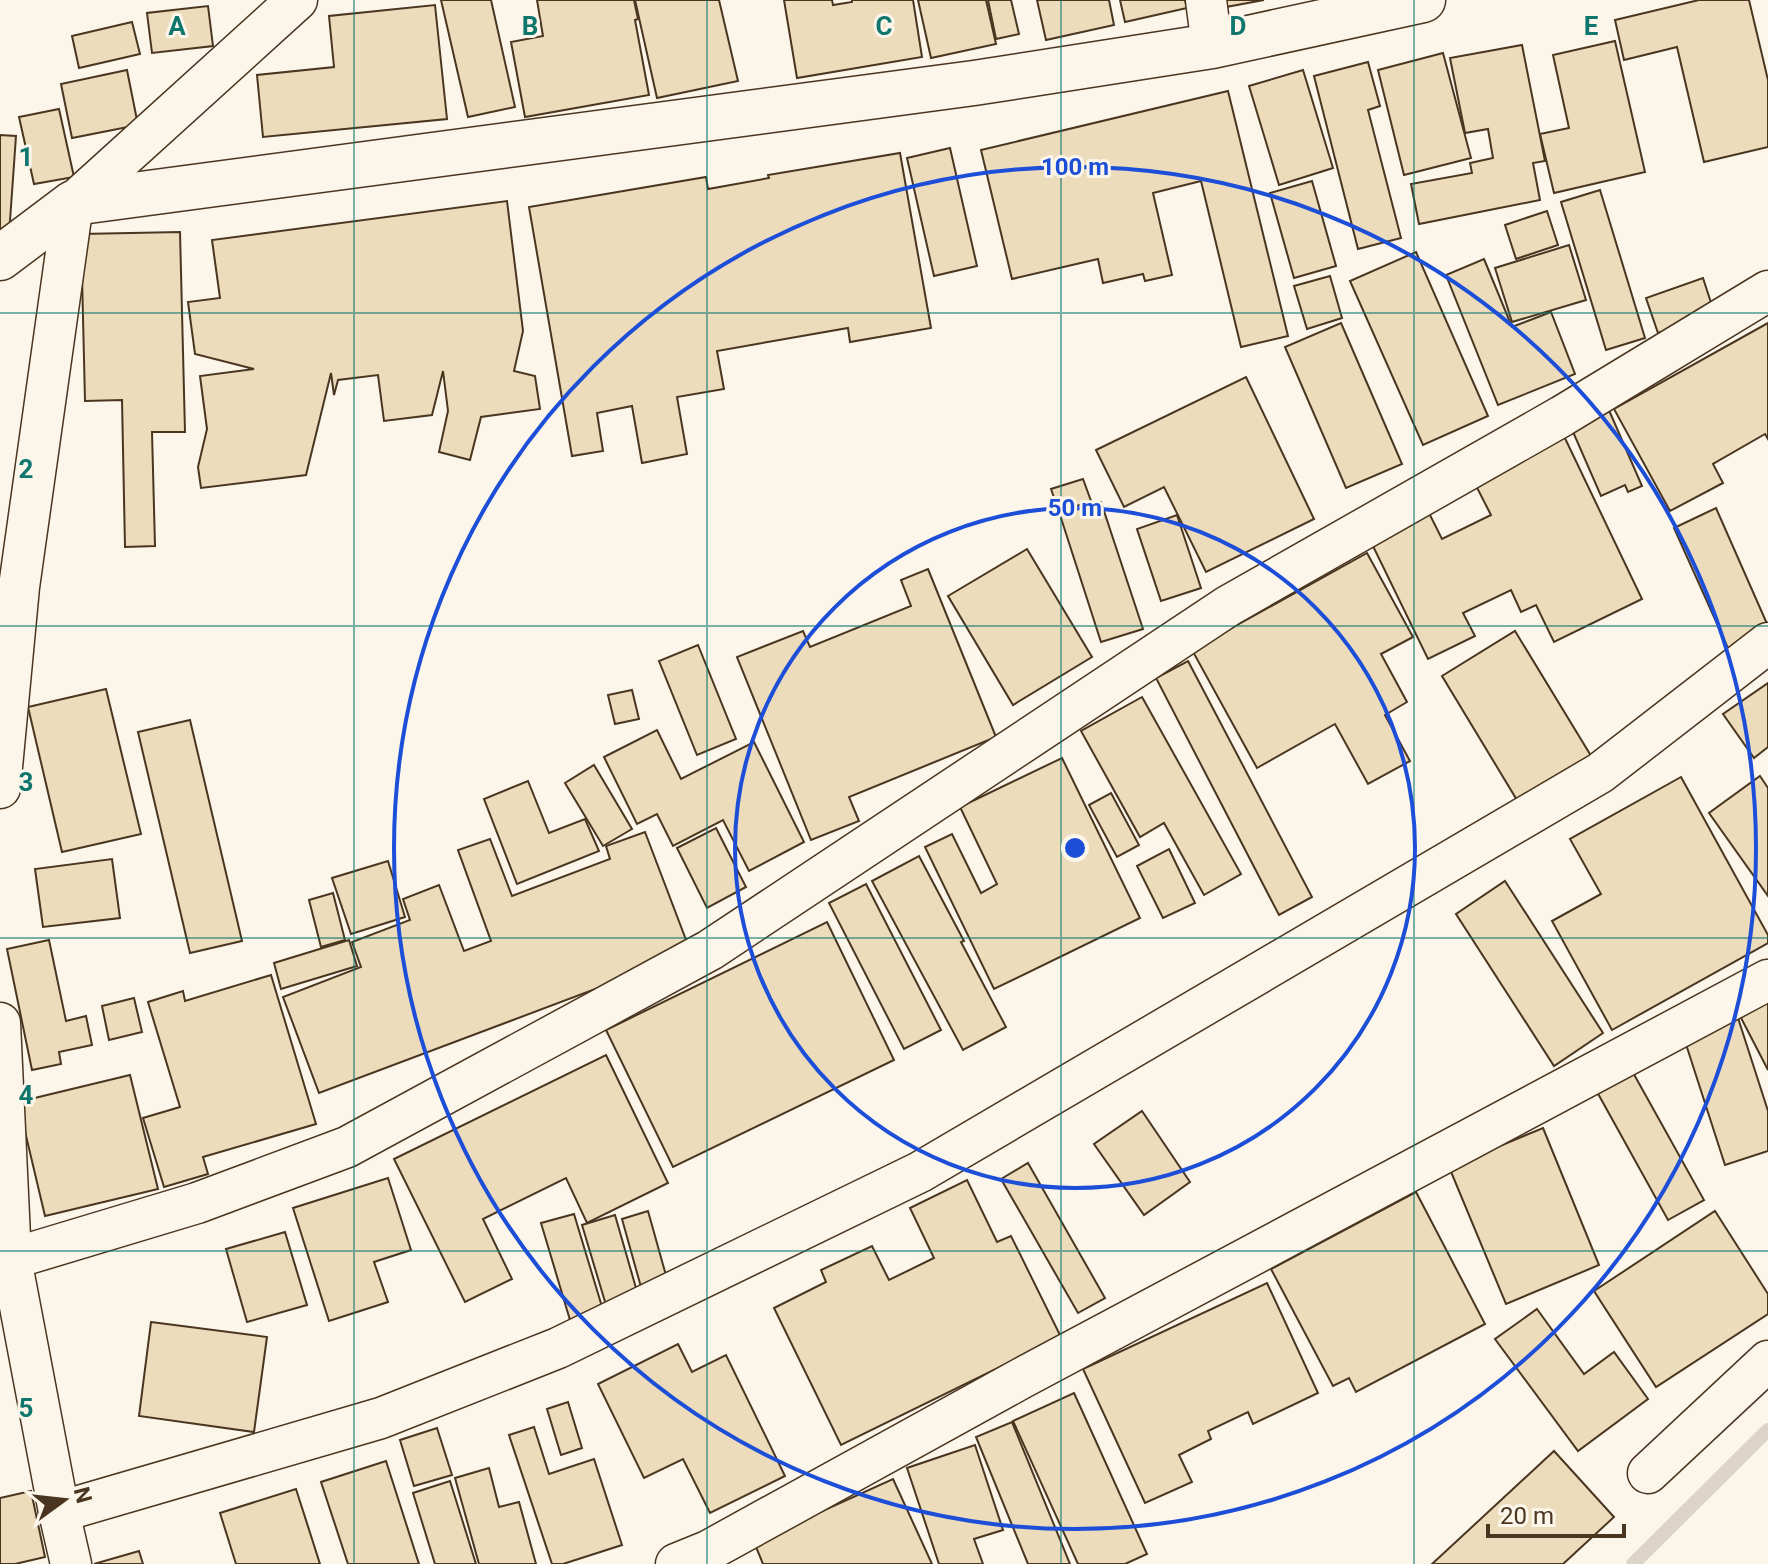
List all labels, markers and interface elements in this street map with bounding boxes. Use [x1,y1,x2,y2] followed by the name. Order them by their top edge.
[168,11,186,41] text: A
[522,11,538,41] text: B
[875,11,893,41] text: C
[1230,11,1246,41] text: D
[1584,11,1599,41] text: E
[19,142,33,172] text: 1
[1041,153,1109,181] text: 100 m
[19,454,33,484] text: 2
[1048,494,1102,522] text: 50 m
[19,767,33,797] text: 3
[1061,834,1089,862] centre of rings
[19,1080,34,1110] text: 4
[19,1393,33,1423] text: 5
[24,1460,104,1540] north arrow
[69,1484,97,1506] text: N
[1488,1488,1624,1538] scale bar
[1500,1502,1554,1530] text: 20 m

